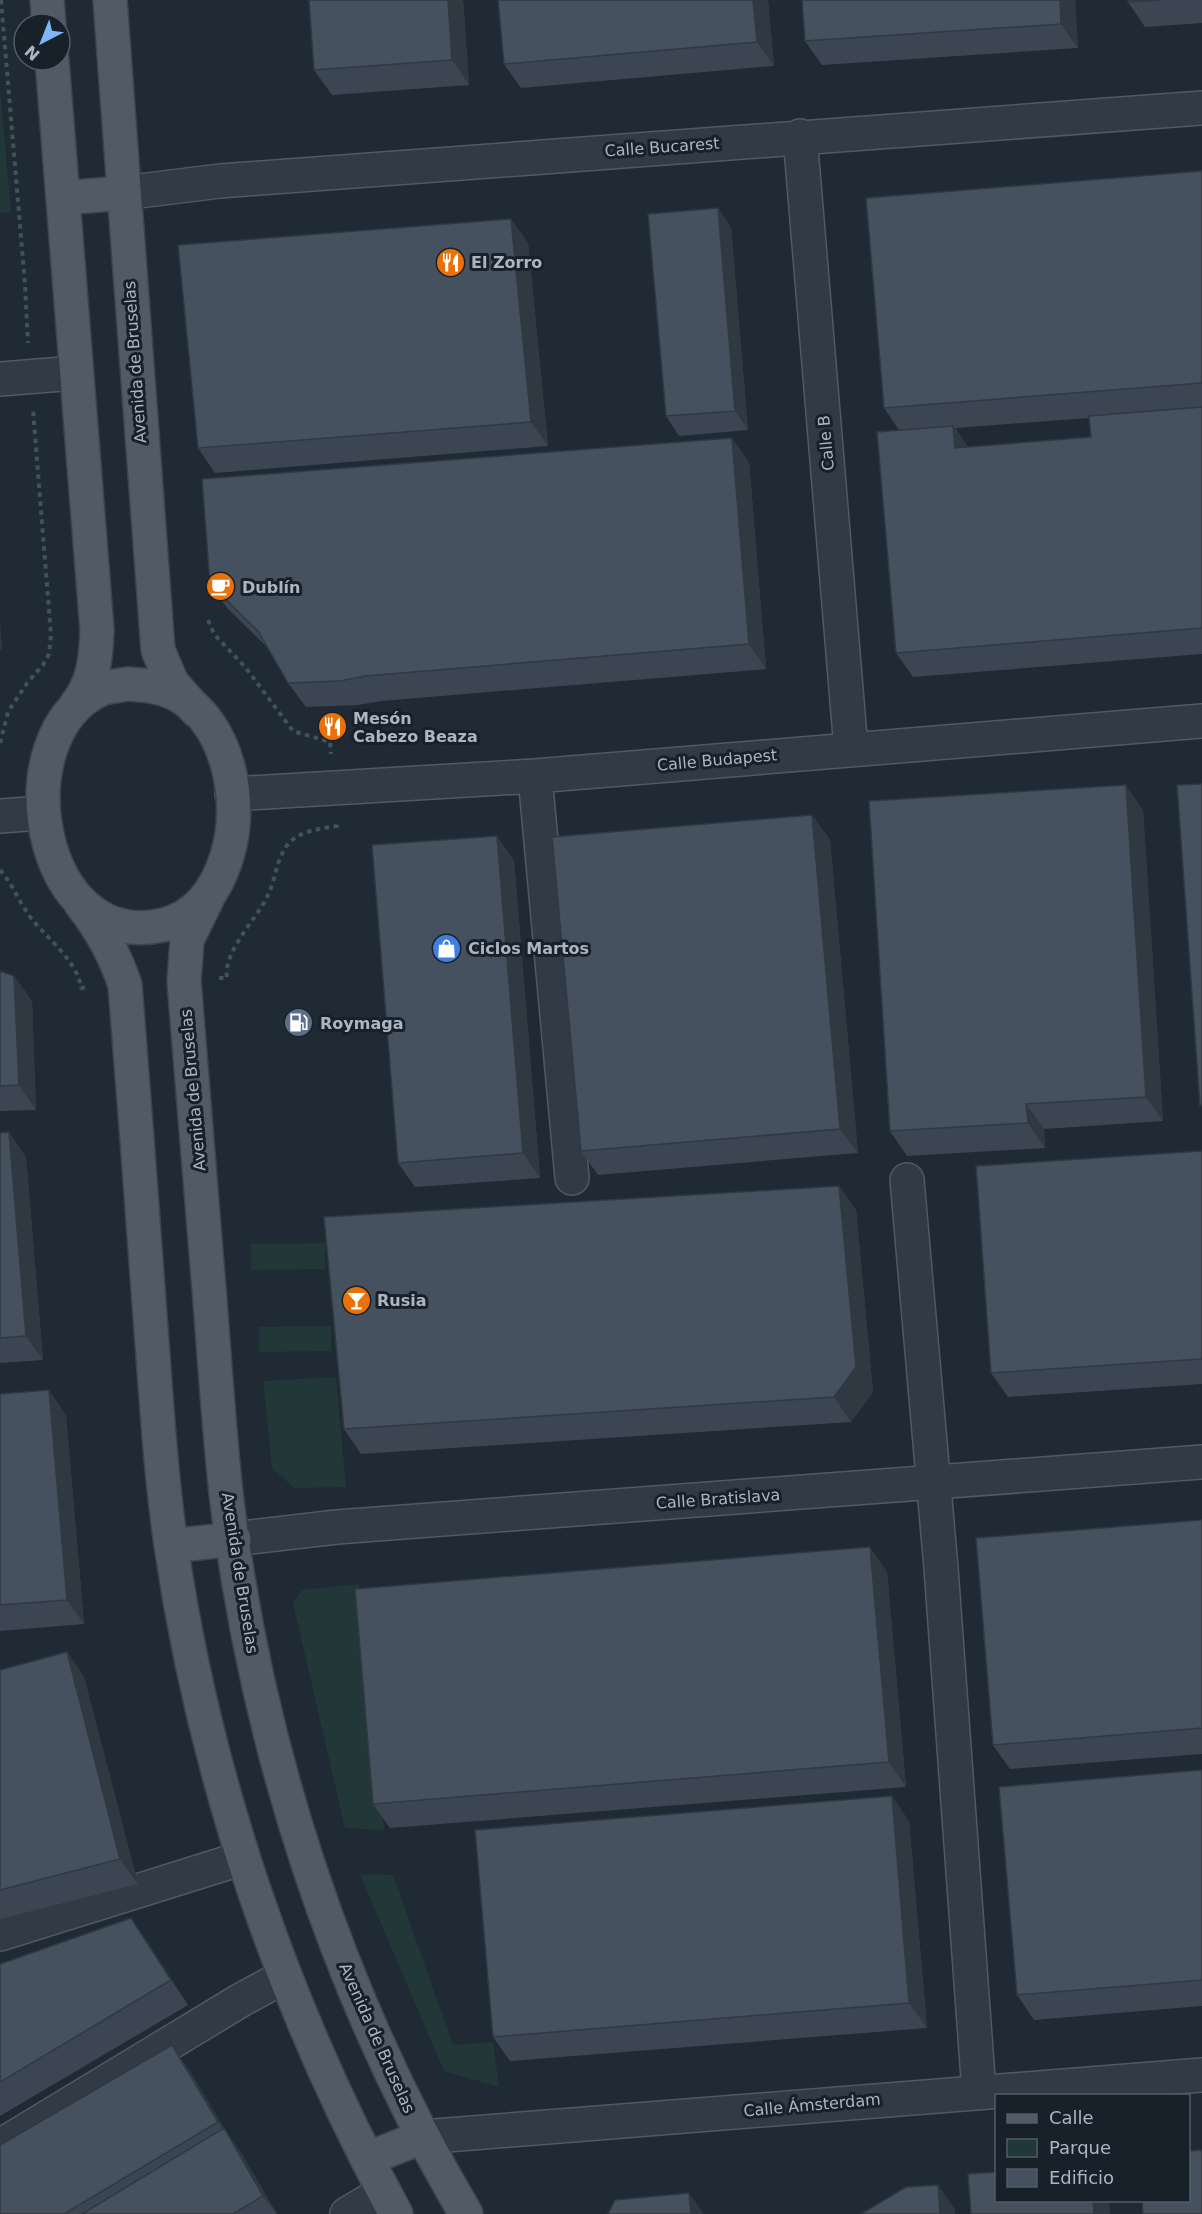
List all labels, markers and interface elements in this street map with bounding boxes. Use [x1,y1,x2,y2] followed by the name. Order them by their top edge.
[12,12,72,72] north arrow
[21,41,44,64] text: N
[604,134,720,160] street label: Calle Bucarest
[434,246,466,278] restaurant icon: El Zorro
[471,253,542,272] place label: El Zorro
[120,280,150,444] street label: Avenida de Bruselas
[814,414,838,472] street label: Calle B
[205,571,237,603] cafe icon: Dublín
[242,578,300,597] place label: Dublín
[353,709,478,746] place label: Mesón Cabezo Beaza
[316,711,348,743] restaurant icon: Mesón Cabezo Beaza
[656,745,778,775] street label: Calle Budapest
[431,932,463,964] shop icon: Ciclos Martos
[468,939,589,958] place label: Ciclos Martos
[283,1007,315,1039] fuel station icon: Roymaga
[176,1008,210,1172] street label: Avenida de Bruselas
[320,1014,403,1033] place label: Roymaga
[340,1284,372,1316] bar icon: Rusia
[377,1291,427,1310] place label: Rusia
[655,1485,781,1513] street label: Calle Bratislava
[218,1491,262,1655] street label: Avenida de Bruselas
[335,1960,419,2116] street label: Avenida de Bruselas
[743,2090,881,2120] street label: Calle Ámsterdam
[995,2094,1190,2202] legend
[1049,2107,1094,2128] text: Calle
[1049,2137,1111,2158] text: Parque
[1049,2167,1114,2188] text: Edificio

